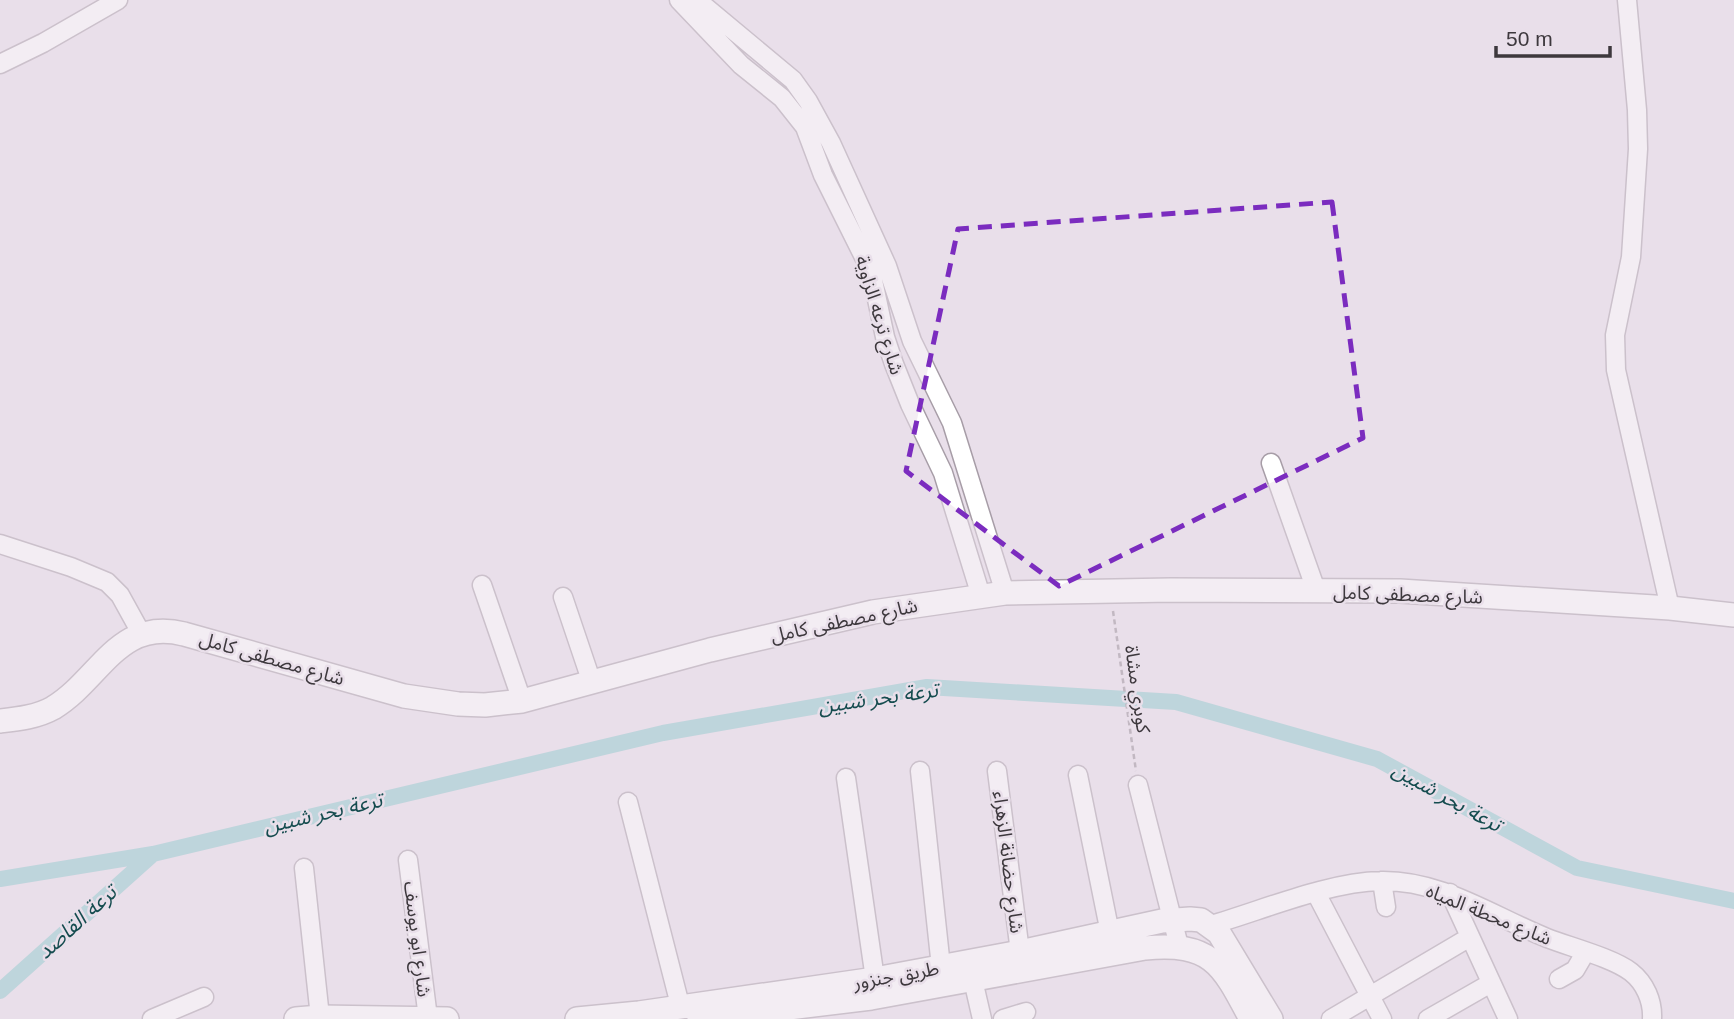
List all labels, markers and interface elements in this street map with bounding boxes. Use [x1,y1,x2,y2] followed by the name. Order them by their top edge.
[1496,14,1610,58] scale bar
[1506,27,1553,50] text: 50 m
[849,253,908,378] street label: شارع ترعه الزاوية
[1333,581,1483,611] street label: شارع مصطفى كامل
[769,595,920,649] street label: شارع مصطفى كامل
[196,628,347,692] street label: شارع مصطفى كامل
[1117,644,1154,736] street label: كوبري مشاة
[817,677,942,718] water label: ترعة بحر شبين
[1388,757,1508,838] water label: ترعة بحر شبين
[262,787,387,838] water label: ترعة بحر شبين
[986,790,1028,935] street label: شارع حضانة الزهراء
[33,878,123,964] water label: ترعة القاصد
[397,880,435,999] street label: شارع ابو يوسف
[1422,880,1554,952] street label: شارع محطة المياه
[851,958,941,995] street label: طريق جنزور

